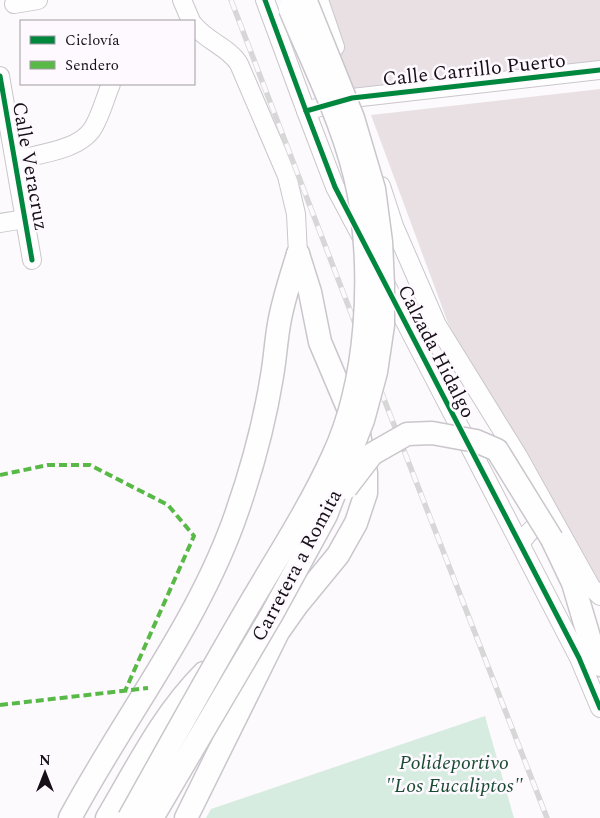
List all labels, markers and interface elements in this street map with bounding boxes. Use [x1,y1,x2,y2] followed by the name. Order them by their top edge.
[20,20,195,85] legend
[65,29,120,52] text: Ciclovía
[381,45,567,95] street label: Calle Carrillo Puerto
[65,54,119,77] text: Sendero
[4,99,56,233] street label: Calle Veracruz
[390,280,483,423] street label: Calzada Hidalgo
[244,484,350,647] street label: Carretera a Romita
[20,748,70,798] north arrow
[385,748,523,801] park label: Polideportivo "Los Eucaliptos"
[39,750,51,771] text: N

